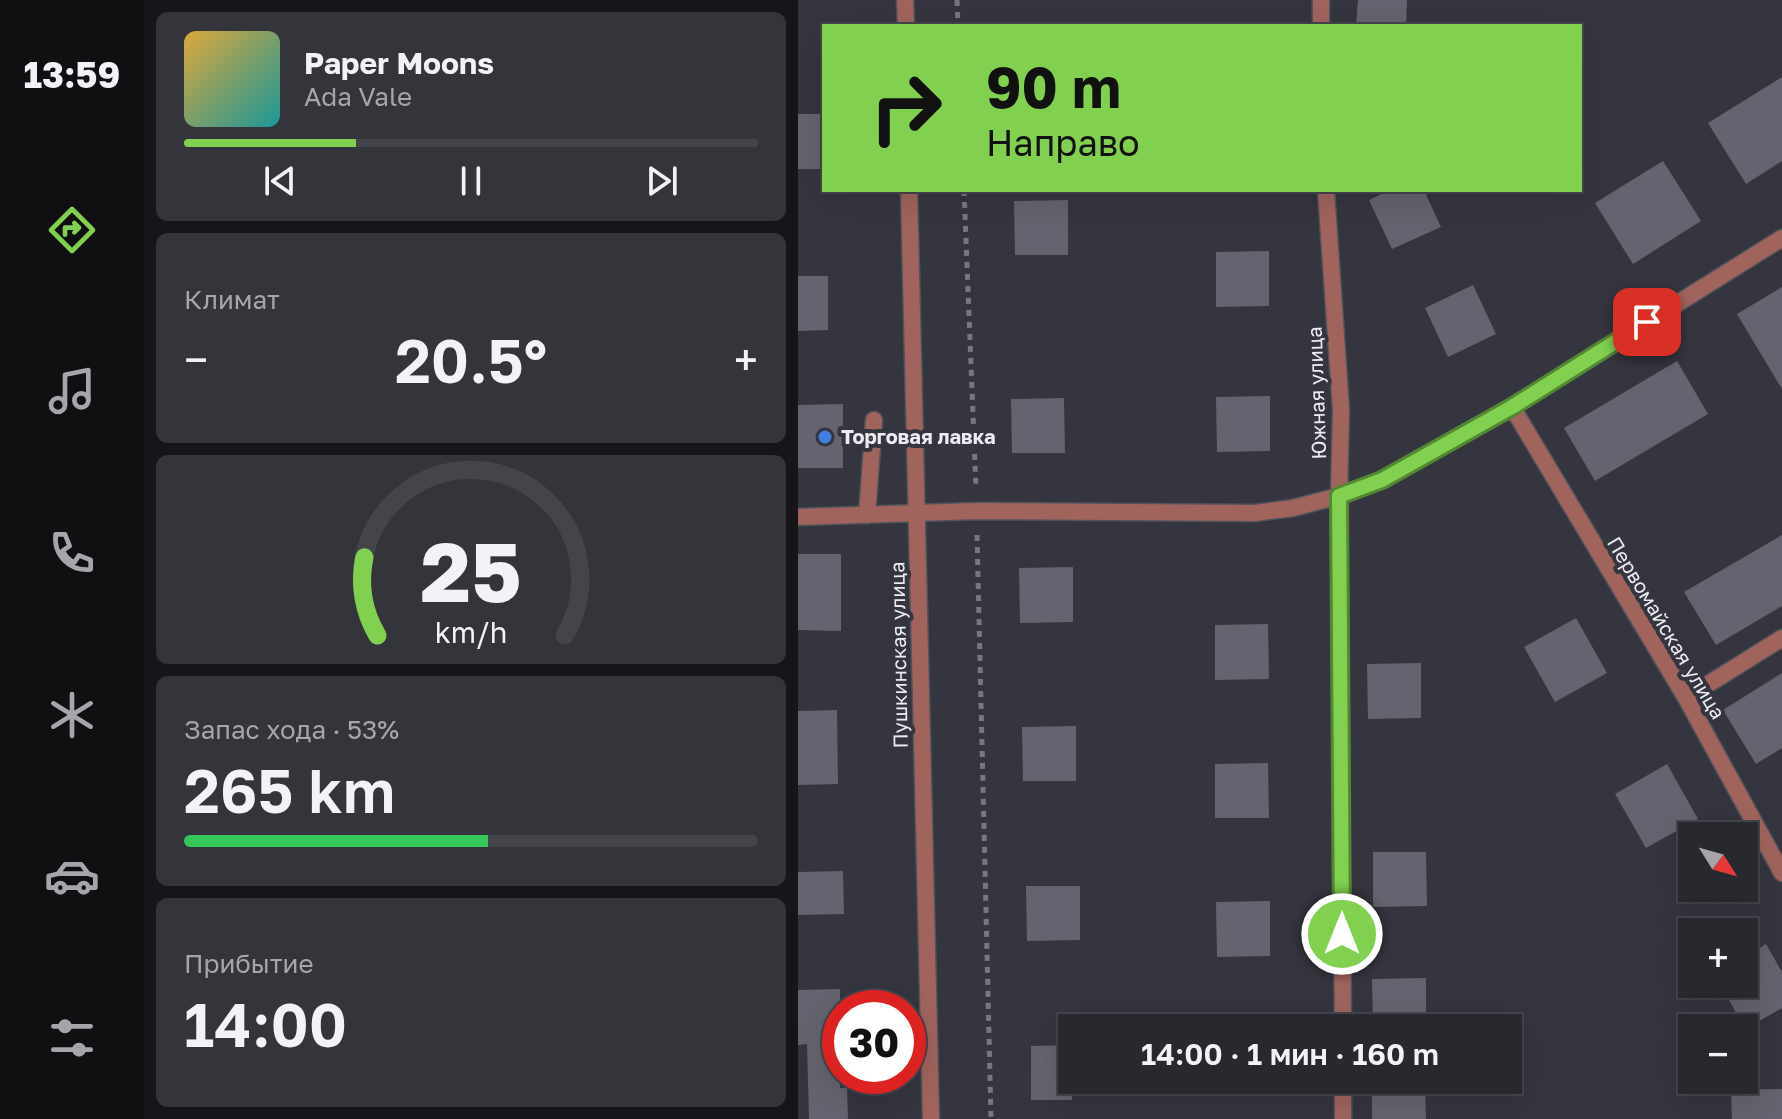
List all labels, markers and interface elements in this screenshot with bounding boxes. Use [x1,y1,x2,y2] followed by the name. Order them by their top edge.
[304,45,494,81] text: Paper Moons
[24,53,120,96] text: 13:59
[986,53,1121,120] text: 90 m
[854,56,958,160] icon: right
[304,81,412,112] text: Ada Vale
[986,121,1140,164] text: Направо
[258,159,302,203] icon: previous
[449,159,493,203] icon: pause
[640,159,684,203] icon: next
[44,202,100,258] icon: directions
[184,284,280,315] text: Климат
[1613,288,1681,356] pin
[1625,300,1669,344] icon: arrive
[395,324,547,396] text: 20.5°
[1302,326,1330,460] street label: Южная улица
[184,333,208,386] text: −
[734,333,758,386] text: +
[44,363,100,419] icon: music
[841,424,996,448] place label: Торговая лавка
[816,428,834,446] marker: Торговая лавка
[420,519,522,619] text: 25
[44,525,100,581] icon: phone
[1603,532,1731,723] street label: Первомайская улица
[884,561,912,749] street label: Пушкинская улица
[435,615,507,649] text: km/h
[44,687,100,743] icon: climate
[184,714,399,745] text: Запас хода · 53%
[184,754,395,826] text: 265 km
[1678,822,1758,902] north arrow
[1678,822,1758,1094] map controls
[44,848,100,904] icon: car
[1300,892,1384,976] position arrow
[1678,918,1758,998] button: +
[184,948,313,979] text: Прибытие
[184,988,347,1060] text: 14:00
[822,990,926,1094] speed limit sign: 30
[44,1010,100,1066] icon: filters
[1678,1014,1758,1094] button: −
[1141,1036,1439,1072] text: 14:00 · 1 мин · 160 m

